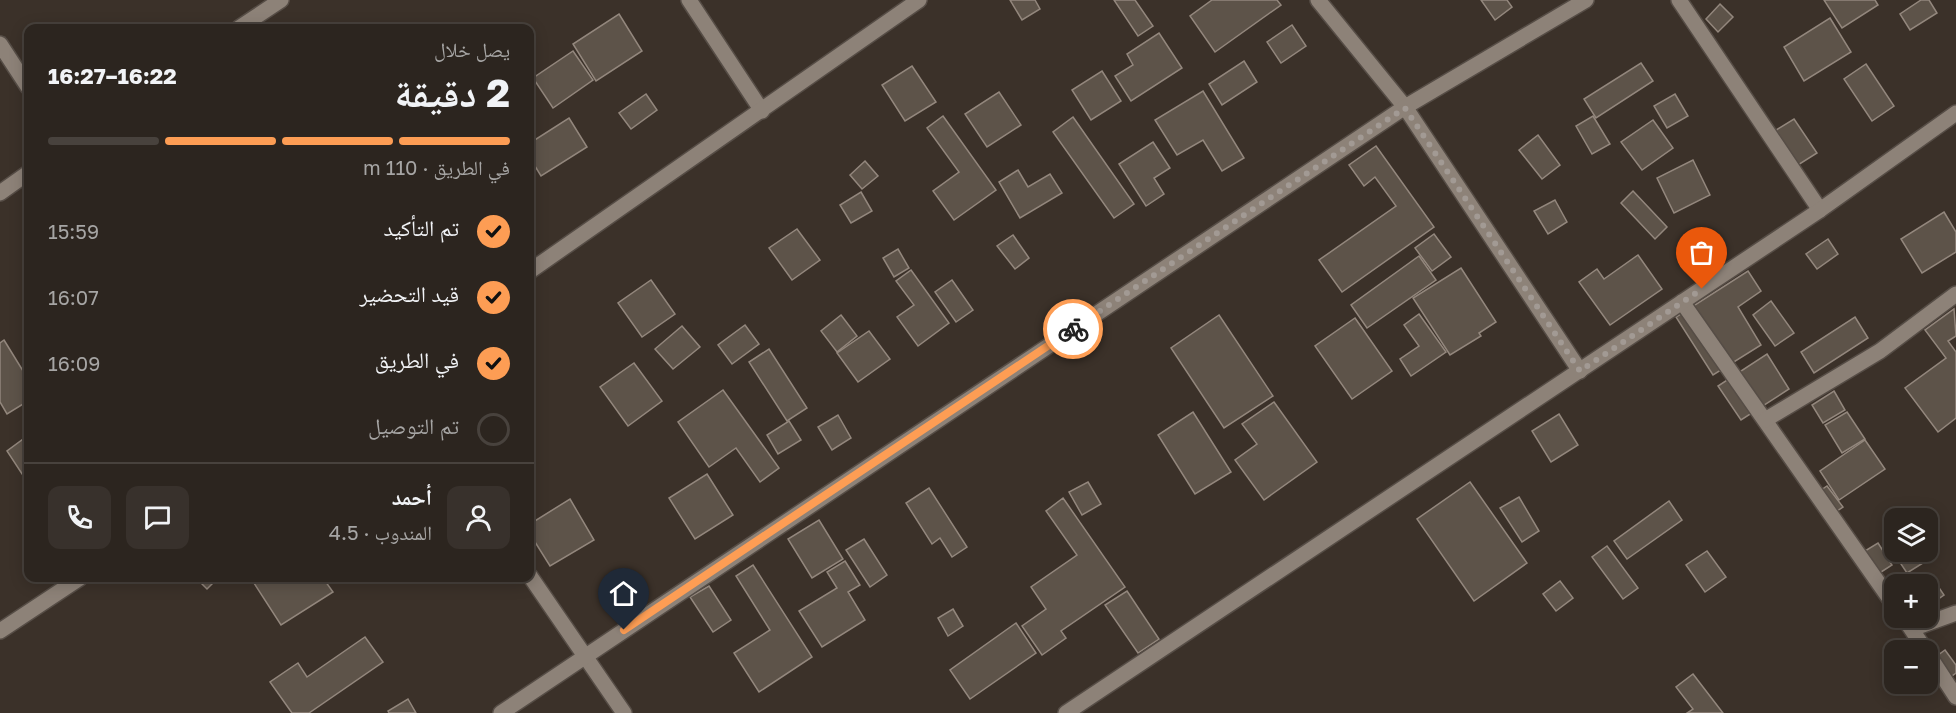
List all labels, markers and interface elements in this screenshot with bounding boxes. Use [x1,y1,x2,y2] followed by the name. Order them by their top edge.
[434,37,510,61] text: يصل خلال
[48,62,177,89] text: 16:22–16:27
[395,69,510,116] text: 2 دقيقة
[363,155,510,179] text: في الطريق · 110 m
[383,214,459,241] text: تم التأكيد
[477,215,510,248] icon: check
[48,219,99,243] text: 15:59
[1676,227,1727,289] pin
[1685,236,1718,269] icon: bag
[360,280,459,307] text: قيد التحضير
[477,281,510,314] icon: check
[48,285,99,309] text: 16:07
[1043,299,1103,359] courier
[1057,313,1090,346] icon: bike
[375,346,459,373] text: في الطريق
[477,347,510,380] icon: check
[48,351,100,375] text: 16:09
[368,412,459,439] text: تم التوصيل
[392,483,432,510] text: أحمد
[48,486,111,549] button: phone
[126,486,189,549] button: chat
[447,486,510,549] button: person
[1884,508,1938,694] map controls
[1884,508,1938,562] button: layers
[329,520,432,544] text: المندوب · 4.5
[598,568,649,630] pin
[1884,574,1938,628] button: +
[607,577,640,610] icon: home
[1884,640,1938,694] button: −

